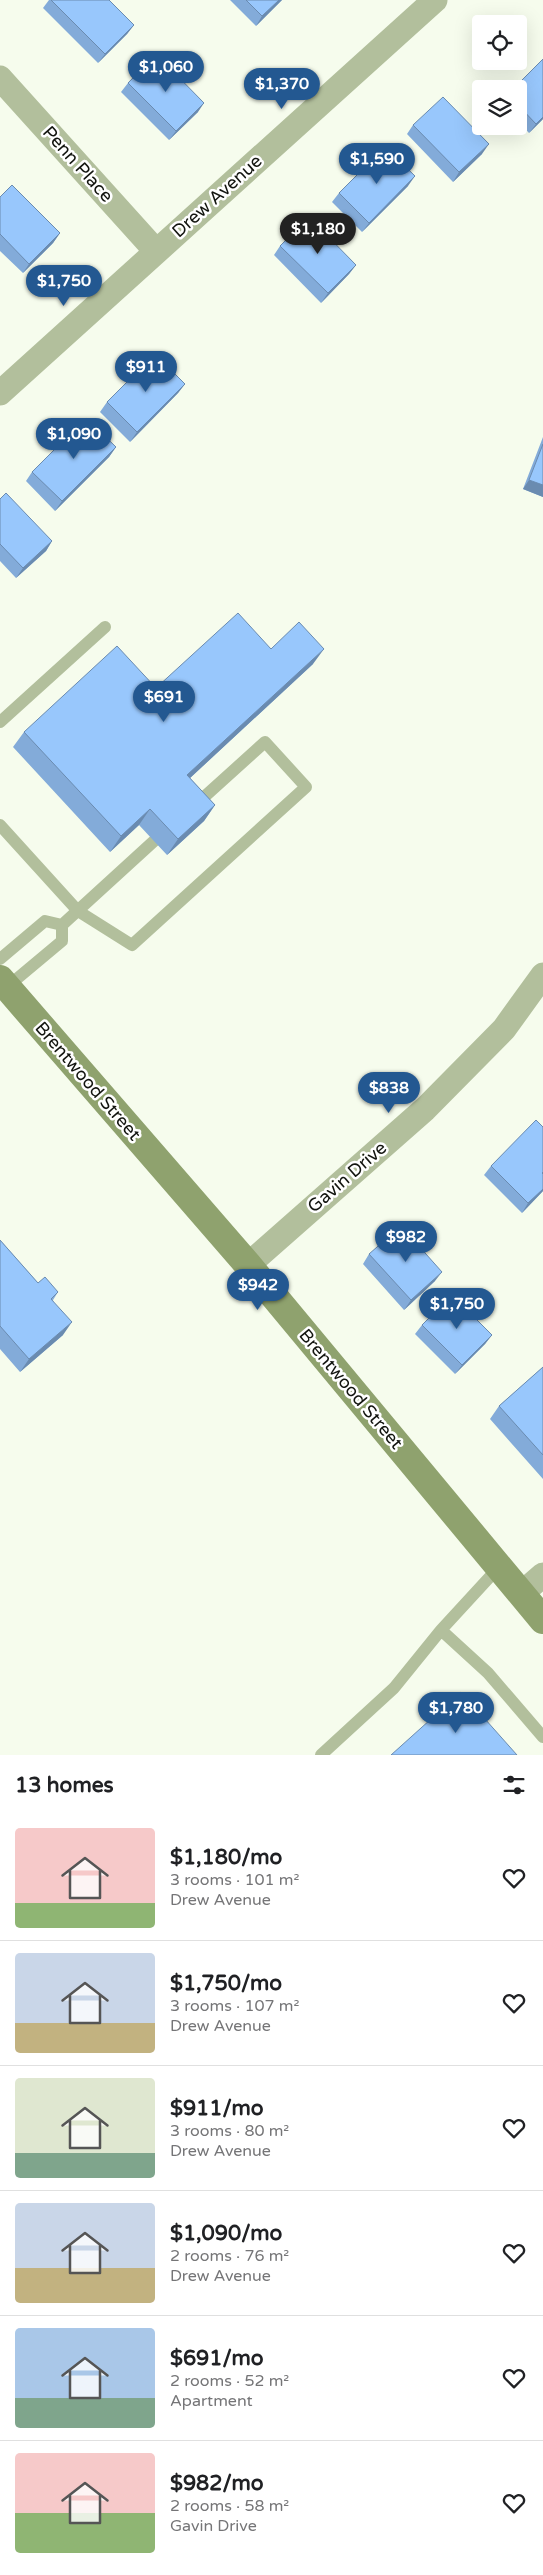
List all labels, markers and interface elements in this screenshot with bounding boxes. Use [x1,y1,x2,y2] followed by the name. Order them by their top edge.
[472,15,527,135] map controls
[472,15,527,70] button: locate
[125,51,207,93] pin: $1,060
[139,57,193,77] text: $1,060
[241,68,323,110] pin: $1,370
[255,74,309,94] text: $1,370
[472,80,527,135] button: layers
[38,121,118,207] street label: Penn Place
[336,142,418,185] pin: $1,590
[350,149,404,169] text: $1,590
[167,150,267,242] street label: Drew Avenue
[277,212,359,255] pin: $1,180
[291,219,345,239] text: $1,180
[23,264,105,307] pin: $1,750
[37,271,91,291] text: $1,750
[116,350,176,393] pin: $911
[126,357,166,377] text: $911
[33,418,115,460] pin: $1,090
[47,424,101,444] text: $1,090
[134,680,194,723] pin: $691
[144,687,184,707] text: $691
[30,1017,146,1145] street label: Brentwood Street
[359,1072,419,1114] pin: $838
[369,1078,409,1098] text: $838
[303,1137,391,1217] street label: Gavin Drive
[376,1220,436,1263] pin: $982
[386,1227,426,1247] text: $982
[228,1268,288,1311] pin: $942
[238,1275,278,1295] text: $942
[416,1288,498,1330] pin: $1,750
[430,1294,484,1314] text: $1,750
[294,1324,408,1454] street label: Brentwood Street
[415,1692,497,1734] pin: $1,780
[429,1698,483,1718] text: $1,780
[500,1771,528,1799] icon: filters
[15,1773,114,1798] text: 13 homes
[170,1845,282,1870] text: $1,180/mo
[55,1848,115,1908] icon: home
[500,1864,528,1892] icon: heart
[170,1870,299,1890] text: 3 rooms · 101 m²
[170,1890,271,1910] text: Drew Avenue
[170,1971,282,1996] text: $1,750/mo
[55,1973,115,2033] icon: home
[500,1989,528,2017] icon: heart
[170,1996,299,2016] text: 3 rooms · 107 m²
[170,2016,271,2036] text: Drew Avenue
[170,2096,264,2121] text: $911/mo
[55,2098,115,2158] icon: home
[500,2114,528,2142] icon: heart
[170,2121,289,2141] text: 3 rooms · 80 m²
[170,2141,271,2161] text: Drew Avenue
[170,2221,282,2246] text: $1,090/mo
[55,2223,115,2283] icon: home
[500,2239,528,2267] icon: heart
[170,2246,289,2266] text: 2 rooms · 76 m²
[170,2266,271,2286] text: Drew Avenue
[170,2346,264,2371] text: $691/mo
[55,2348,115,2408] icon: home
[500,2364,528,2392] icon: heart
[170,2371,289,2391] text: 2 rooms · 52 m²
[170,2391,253,2411] text: Apartment
[170,2471,264,2496] text: $982/mo
[55,2473,115,2533] icon: home
[500,2489,528,2517] icon: heart
[170,2496,289,2516] text: 2 rooms · 58 m²
[170,2516,257,2536] text: Gavin Drive

